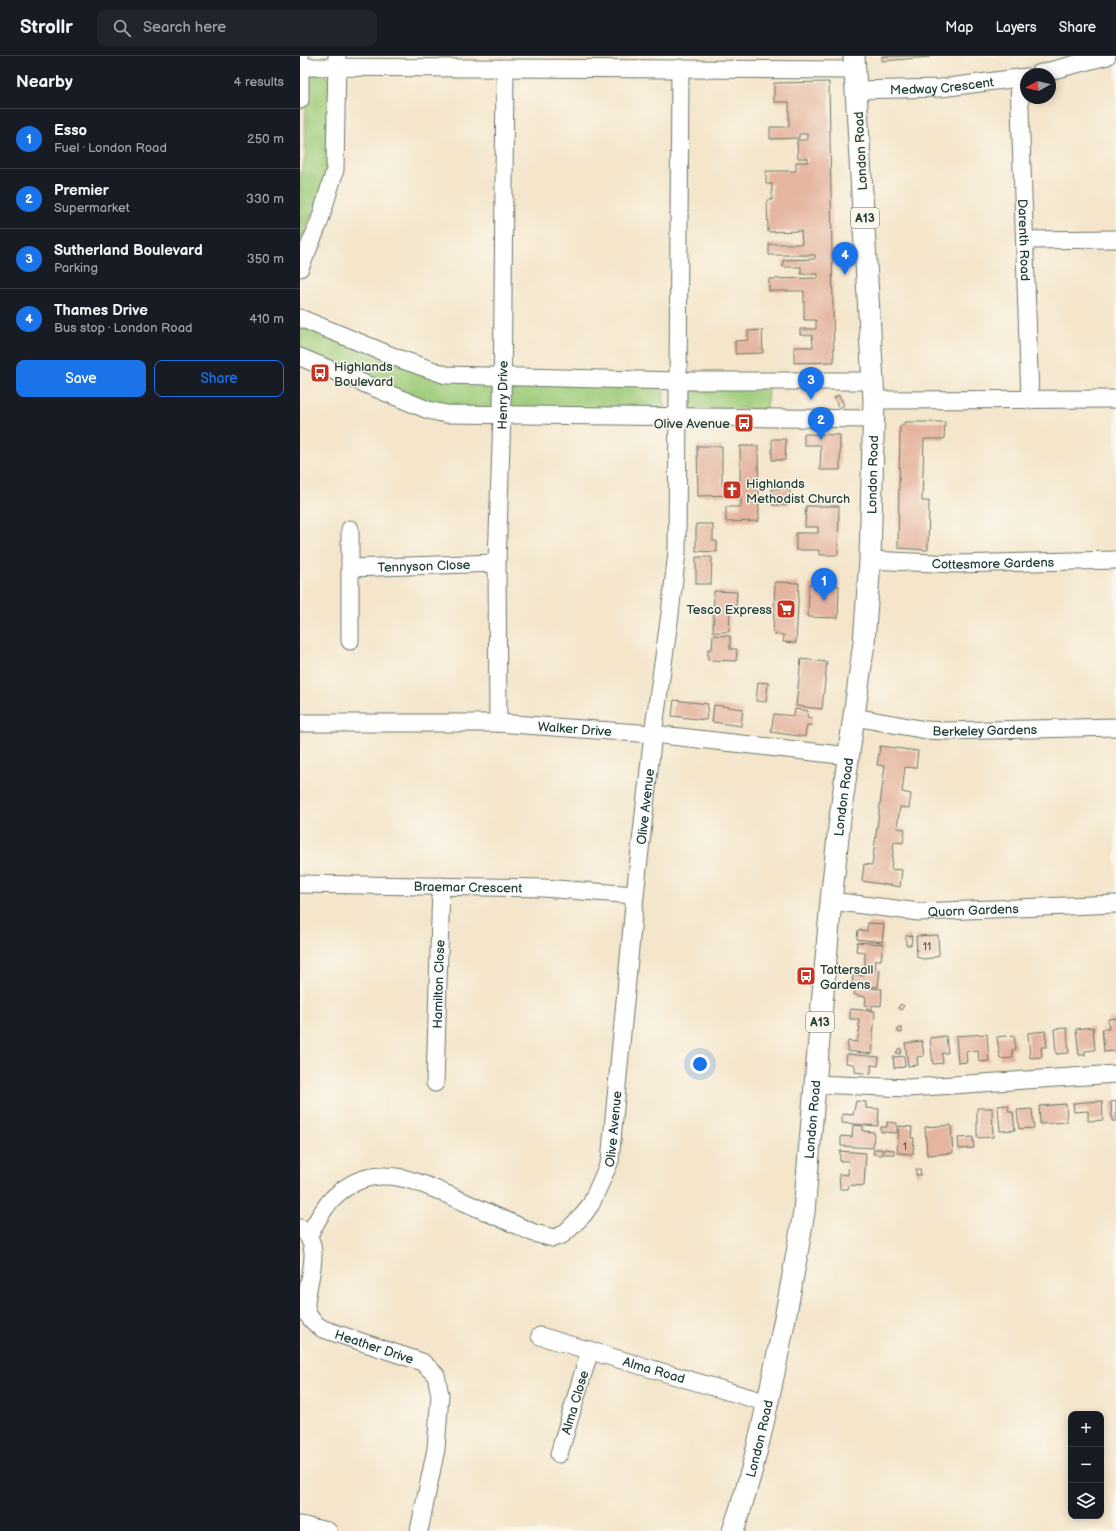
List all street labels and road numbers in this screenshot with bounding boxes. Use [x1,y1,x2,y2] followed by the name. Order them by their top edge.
[890,74,995,98] street label: Medway Crescent
[851,111,871,191] street label: London Road
[1014,199,1033,281] street label: Darenth Road
[851,208,879,228] road number: A13
[495,360,511,430] street label: Henry Drive
[864,435,882,514] street label: London Road
[931,555,1055,573] street label: Cottesmore Gardens
[377,557,471,576] street label: Tennyson Close
[537,719,613,740] street label: Walker Drive
[932,722,1038,740] street label: Berkeley Gardens
[831,757,857,837] street label: London Road
[634,768,658,846] street label: Olive Avenue
[414,879,522,897] street label: Braemar Crescent
[928,901,1020,921] street label: Quorn Gardens
[430,939,448,1029] street label: Hamilton Close
[806,1012,834,1032] road number: A13
[802,1080,824,1160] street label: London Road
[601,1090,626,1170] street label: Olive Avenue
[333,1326,416,1368] street label: Heather Drive
[621,1354,687,1387] street label: Alma Road
[558,1368,593,1436] street label: Alma Close
[743,1399,777,1479] street label: London Road

